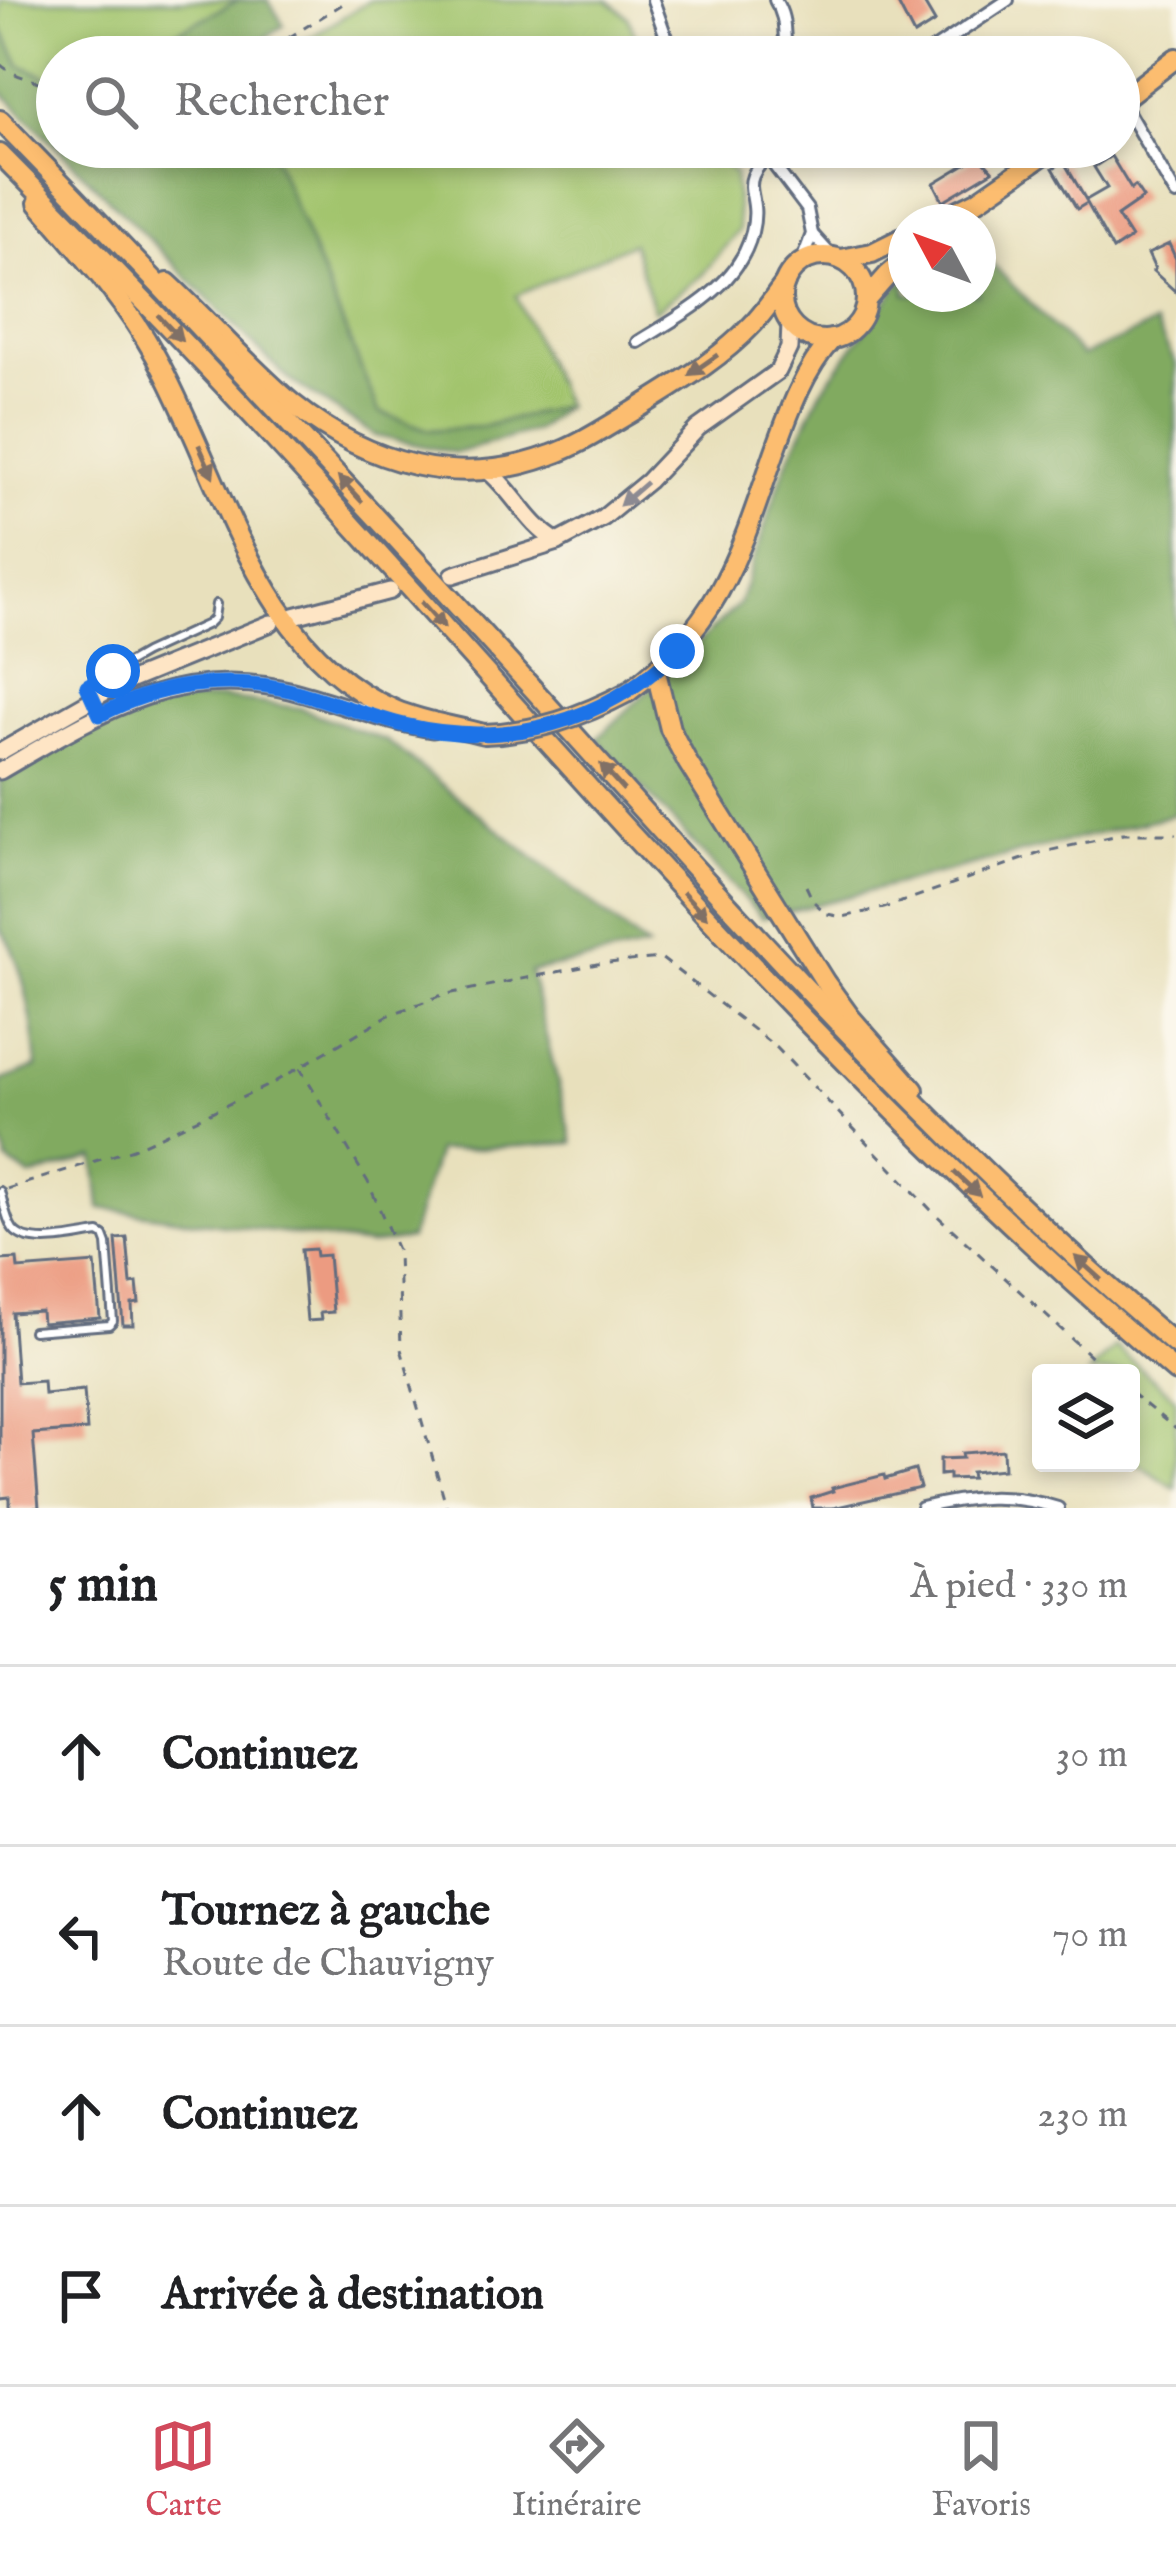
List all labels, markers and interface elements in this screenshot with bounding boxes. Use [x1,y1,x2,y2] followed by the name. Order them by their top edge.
[36,36,1140,168] search box
[78,69,144,135] icon: search
[174,74,389,131] text: Rechercher
[888,204,996,312] north arrow
[156,313,183,342] one-way arrow
[687,353,719,376] one-way arrow
[197,444,217,479] one-way arrow
[337,474,364,503] one-way arrow
[618,480,647,507] one-way arrow
[419,601,446,630] one-way arrow
[650,624,704,678] route end
[86,644,140,698] route start
[599,763,627,792] one-way arrow
[680,890,708,919] one-way arrow
[952,1169,981,1197] one-way arrow
[1073,1255,1103,1282] one-way arrow
[1032,1364,1140,1472] map controls
[1032,1364,1140,1472] button: layers
[48,1554,158,1619] text: 5 min
[911,1562,1128,1611] text: À pied · 330 m
[48,1723,114,1789] icon: ahead
[162,1727,358,1784] text: Continuez
[1056,1731,1128,1780] text: 30 m
[162,1883,490,1940] text: Tournez à gauche
[48,1903,114,1969] icon: left
[1052,1911,1128,1960] text: 70 m
[162,1940,494,1989] text: Route de Chauvigny
[48,2083,114,2149] icon: ahead
[162,2087,358,2144] text: Continuez
[1037,2091,1128,2140] text: 230 m
[48,2263,114,2329] icon: arrive
[162,2267,544,2324] text: Arrivée à destination
[145,2413,222,2527] tab: Carte
[512,2413,641,2527] tab: Itinéraire
[932,2413,1031,2527] tab: Favoris

